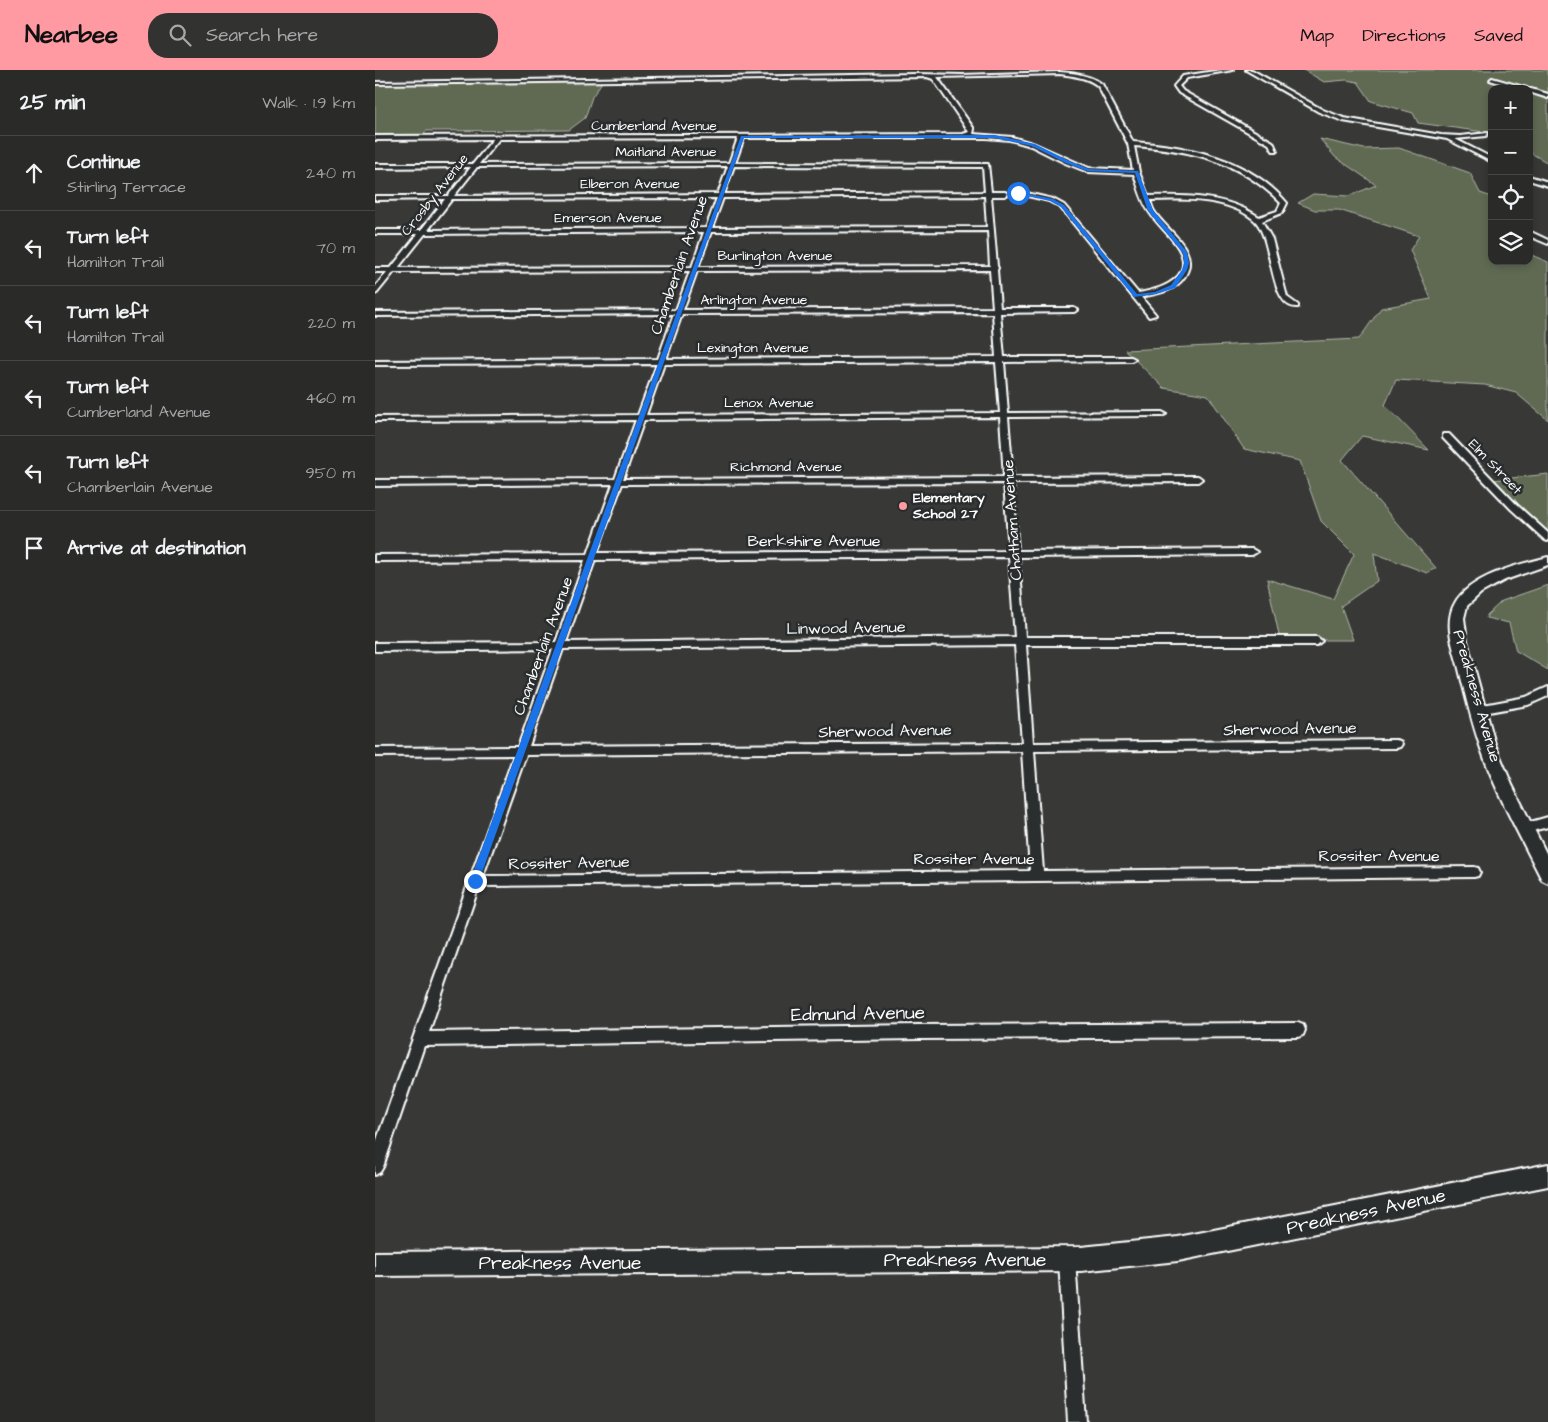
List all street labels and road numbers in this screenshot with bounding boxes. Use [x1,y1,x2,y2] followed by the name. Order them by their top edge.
[591,116,717,136] street label: Cumberland Avenue
[615,142,717,162] street label: Maitland Avenue
[397,149,474,240] street label: Crosby Avenue
[580,174,680,194] street label: Elberon Avenue
[645,192,713,338] street label: Chamberlain Avenue
[554,208,662,228] street label: Emerson Avenue
[718,246,833,266] street label: Burlington Avenue
[701,290,808,310] street label: Arlington Avenue
[697,338,809,358] street label: Lexington Avenue
[724,393,814,413] street label: Lenox Avenue
[1463,435,1527,499] street label: Elm Street
[730,457,842,477] street label: Richmond Avenue
[997,459,1027,581] street label: Chatham Avenue
[748,530,881,552] street label: Berkshire Avenue
[508,573,578,718] street label: Chamberlain Avenue
[786,616,906,640] street label: Linwood Avenue
[1448,627,1507,765] street label: Preakness Avenue
[1223,717,1357,741] street label: Sherwood Avenue
[818,719,952,743] street label: Sherwood Avenue
[1318,845,1440,867] street label: Rossiter Avenue
[913,848,1035,870] street label: Rossiter Avenue
[508,851,630,875] street label: Rossiter Avenue
[791,999,925,1029] street label: Edmund Avenue
[1284,1182,1448,1242] street label: Preakness Avenue
[884,1247,1046,1274] street label: Preakness Avenue
[479,1250,641,1277] street label: Preakness Avenue

